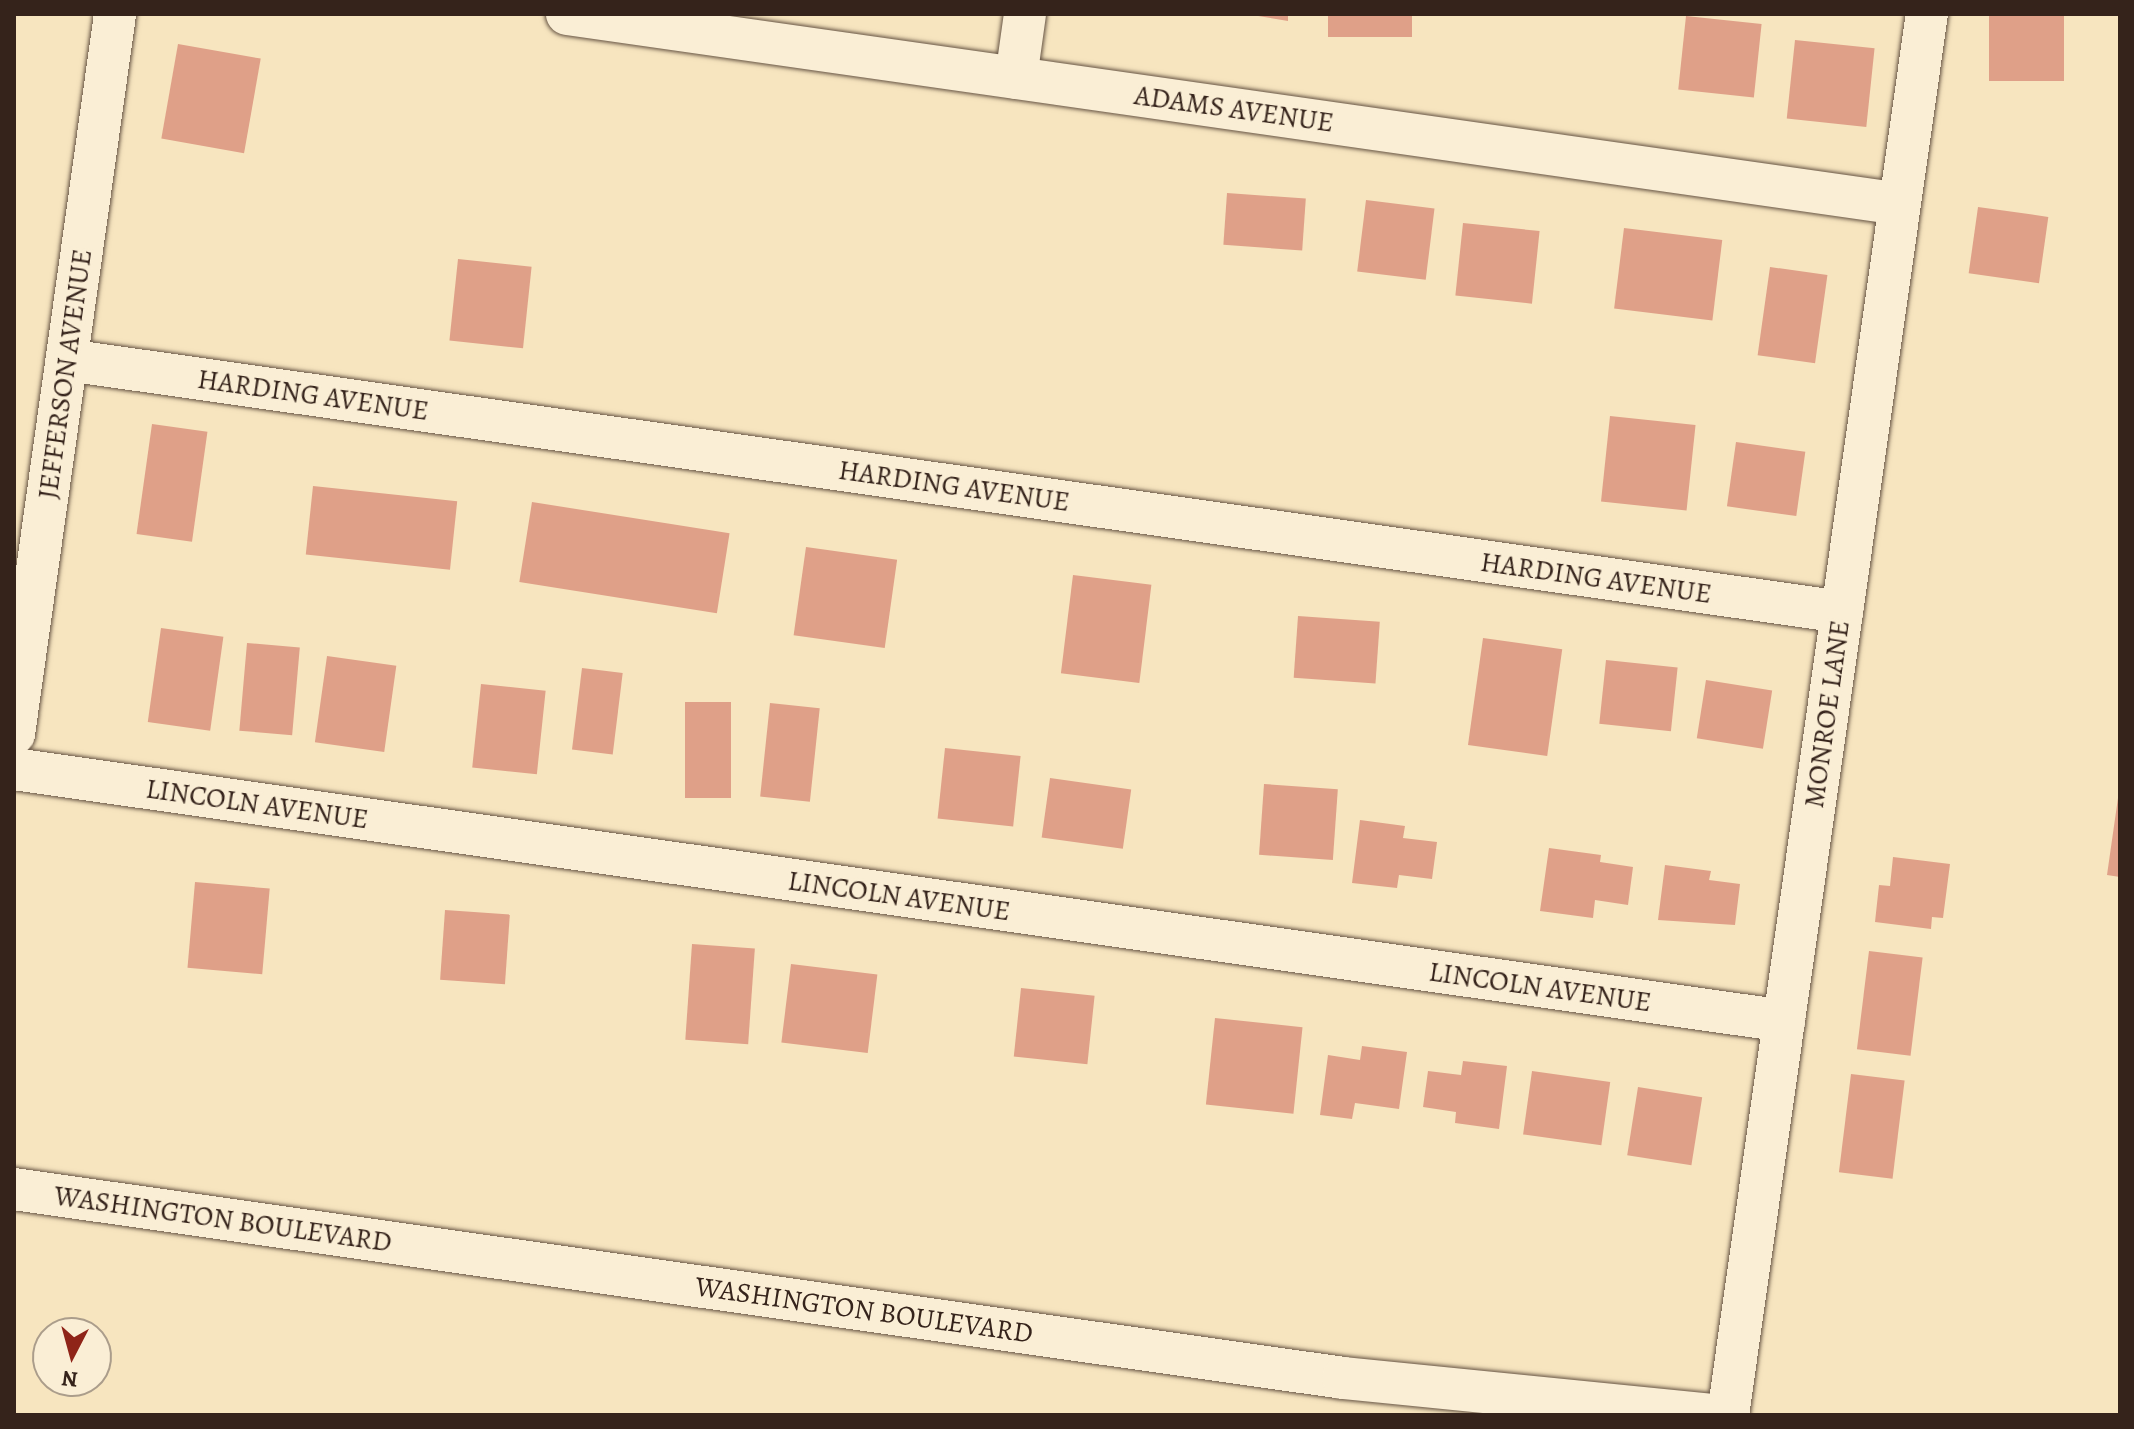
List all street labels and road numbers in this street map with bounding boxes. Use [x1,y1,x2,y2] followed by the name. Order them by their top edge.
[1132,78,1336,140] street label: ADAMS AVENUE
[31,247,99,501] street label: JEFFERSON AVENUE
[195,362,431,428] street label: HARDING AVENUE
[836,453,1072,519] street label: HARDING AVENUE
[1478,545,1714,611] street label: HARDING AVENUE
[1797,618,1857,810] street label: MONROE LANE
[144,772,370,836] street label: LINCOLN AVENUE
[786,864,1012,928] street label: LINCOLN AVENUE
[1427,955,1653,1019] street label: LINCOLN AVENUE
[52,1179,394,1259] street label: WASHINGTON BOULEVARD
[693,1270,1035,1350] street label: WASHINGTON BOULEVARD

